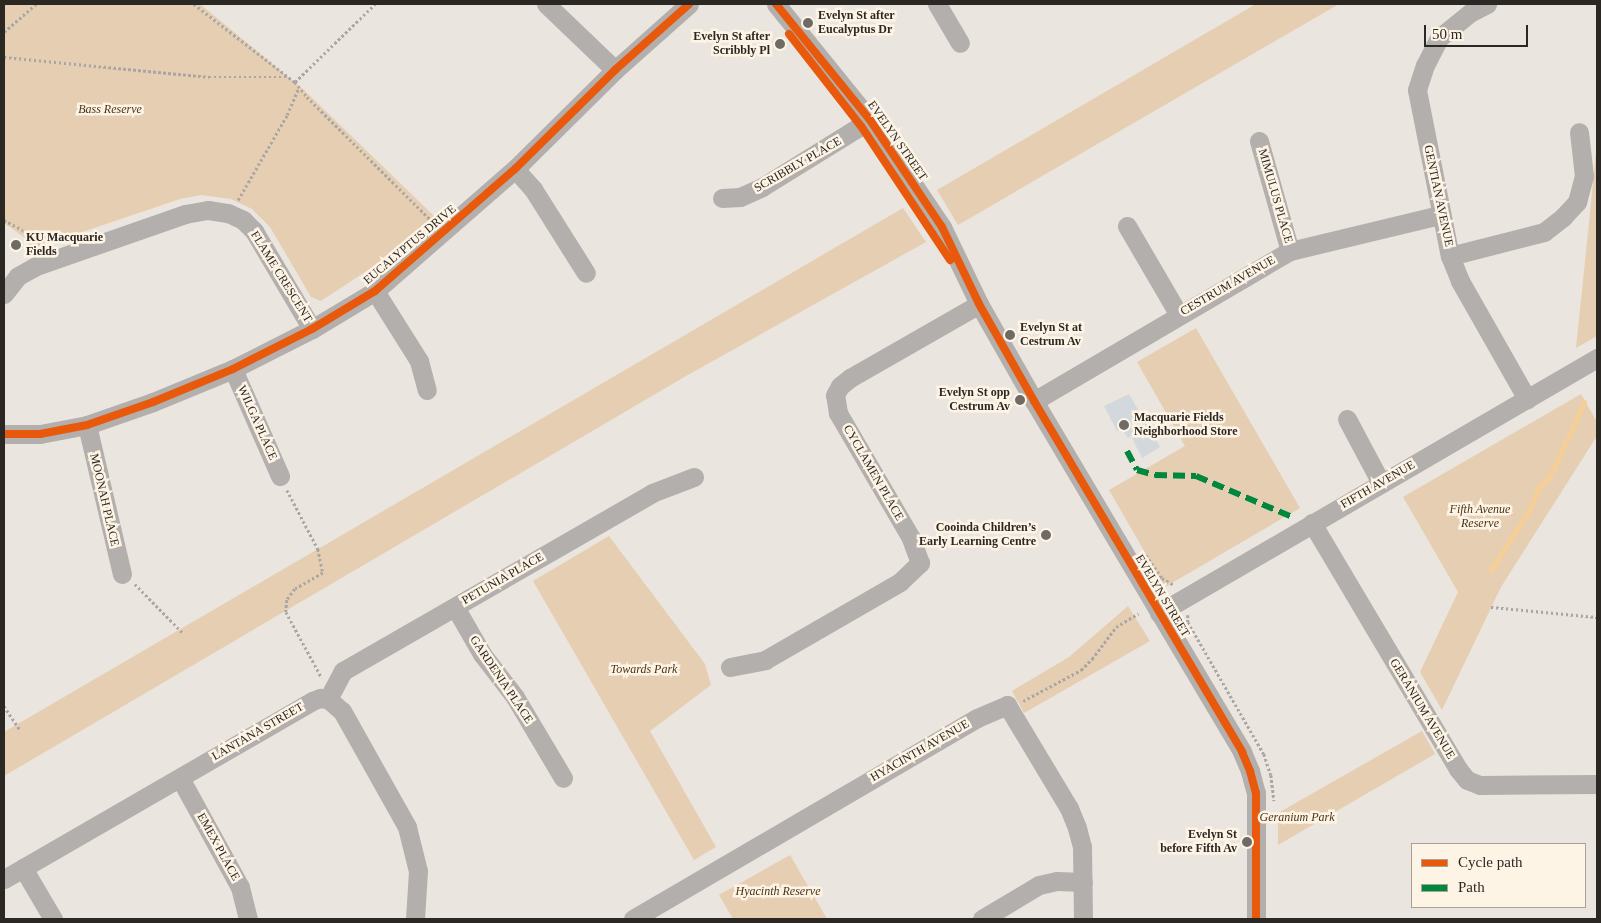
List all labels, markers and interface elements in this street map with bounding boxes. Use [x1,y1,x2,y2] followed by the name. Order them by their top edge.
[818,9,895,37] place label: Evelyn St after Eucalyptus Dr
[1426,15,1530,47] scale bar
[802,17,814,29] marker: Evelyn St after Eucalyptus Dr
[1432,26,1462,42] text: 50 m
[693,30,770,58] place label: Evelyn St after Scribbly Pl
[774,38,786,50] marker: Evelyn St after Scribbly Pl
[864,98,930,184] street label: EVELYN STREET
[78,103,142,117] park label: Bass Reserve
[752,134,844,196] street label: SCRIBBLY PLACE
[1420,144,1456,248] street label: GENTIAN AVENUE
[1255,147,1295,245] street label: MIMULUS PLACE
[361,202,459,288] street label: EUCALYPTUS DRIVE
[247,229,315,325] street label: FLAME CRESCENT
[26,231,103,259] place label: KU Macquarie Fields
[10,239,22,251] marker: KU Macquarie Fields
[1178,253,1278,319] street label: CESTRUM AVENUE
[1020,321,1082,349] place label: Evelyn St at Cestrum Av
[1004,329,1016,341] marker: Evelyn St at Cestrum Av
[234,383,280,463] street label: WILGA PLACE
[939,386,1010,414] place label: Evelyn St opp Cestrum Av
[1014,394,1026,406] marker: Evelyn St opp Cestrum Av
[1134,411,1237,439] place label: Macquarie Fields Neighborhood Store
[1118,419,1130,431] marker: Macquarie Fields Neighborhood Store
[840,422,906,524] street label: CYCLAMEN PLACE
[86,452,122,548] street label: MOONAH PLACE
[1338,458,1418,512] street label: FIFTH AVENUE
[1450,503,1510,531] park label: Fifth Avenue Reserve
[919,521,1036,549] place label: Cooinda Children’s Early Learning Centre
[1040,529,1052,541] marker: Cooinda Children’s Early Learning Centre
[459,550,547,608] street label: PETUNIA PLACE
[1132,552,1192,640] street label: EVELYN STREET
[466,633,536,727] street label: GARDENIA PLACE
[1386,656,1458,762] street label: GERANIUM AVENUE
[611,663,677,677] park label: Towards Park
[209,700,307,764] street label: LANTANA STREET
[868,717,972,785] street label: HYACINTH AVENUE
[194,811,242,883] street label: EMEX PLACE
[1260,811,1334,825] park label: Geranium Park
[1159,828,1237,856] place label: Evelyn St before Fifth Av
[1241,836,1253,848] marker: Evelyn St before Fifth Av
[1411,843,1586,908] legend
[1458,854,1523,870] text: Cycle path
[1458,879,1485,895] text: Path
[736,885,820,899] park label: Hyacinth Reserve

